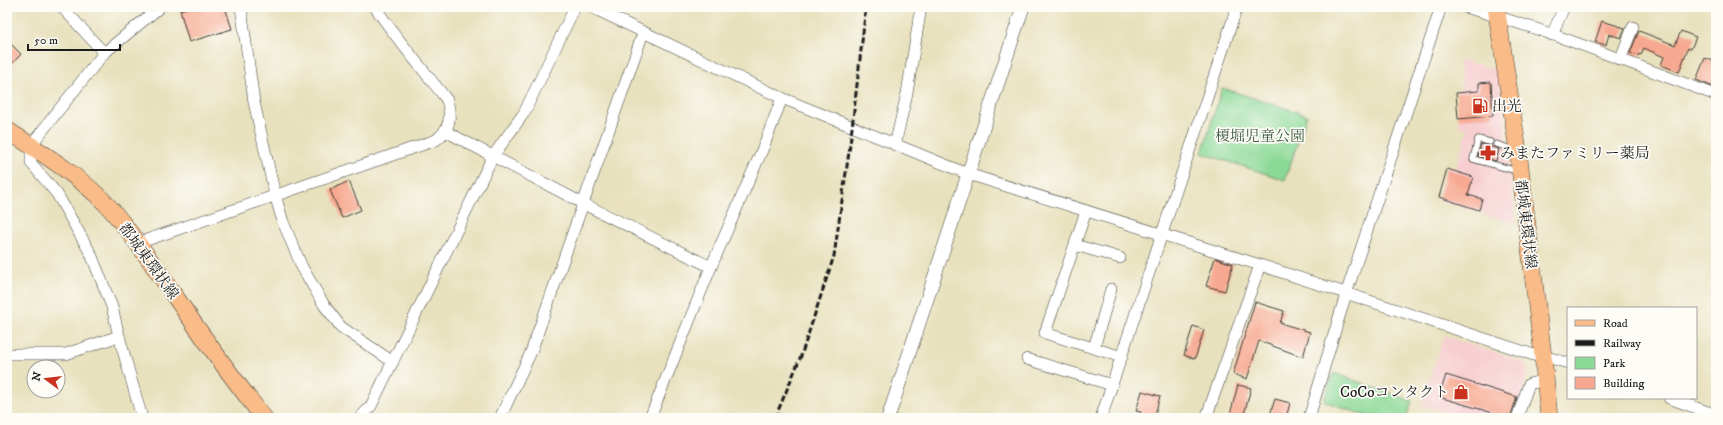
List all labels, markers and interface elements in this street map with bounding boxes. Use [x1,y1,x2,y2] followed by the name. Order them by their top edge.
[28,26,120,52] scale bar
[34,33,58,48] text: 50 m
[1471,97,1489,115] fuel station icon: 出光
[1492,97,1522,116] place label: 出光
[1215,127,1305,146] park label: 榎堀児童公園
[1479,144,1497,162] pharmacy icon: みまたファミリー薬局
[1500,144,1650,163] place label: みまたファミリー薬局
[1511,178,1540,270] street label: 都城東環状線
[114,219,183,303] street label: 都城東環状線
[1567,307,1697,399] legend
[1603,316,1628,331] text: Road
[1603,336,1641,351] text: Railway
[1603,356,1625,371] text: Park
[26,359,66,399] north arrow
[29,370,45,383] text: N
[1603,376,1644,391] text: Building
[1340,383,1449,402] place label: CoCoコンタクト
[1452,383,1470,401] shop icon: CoCoコンタクト

